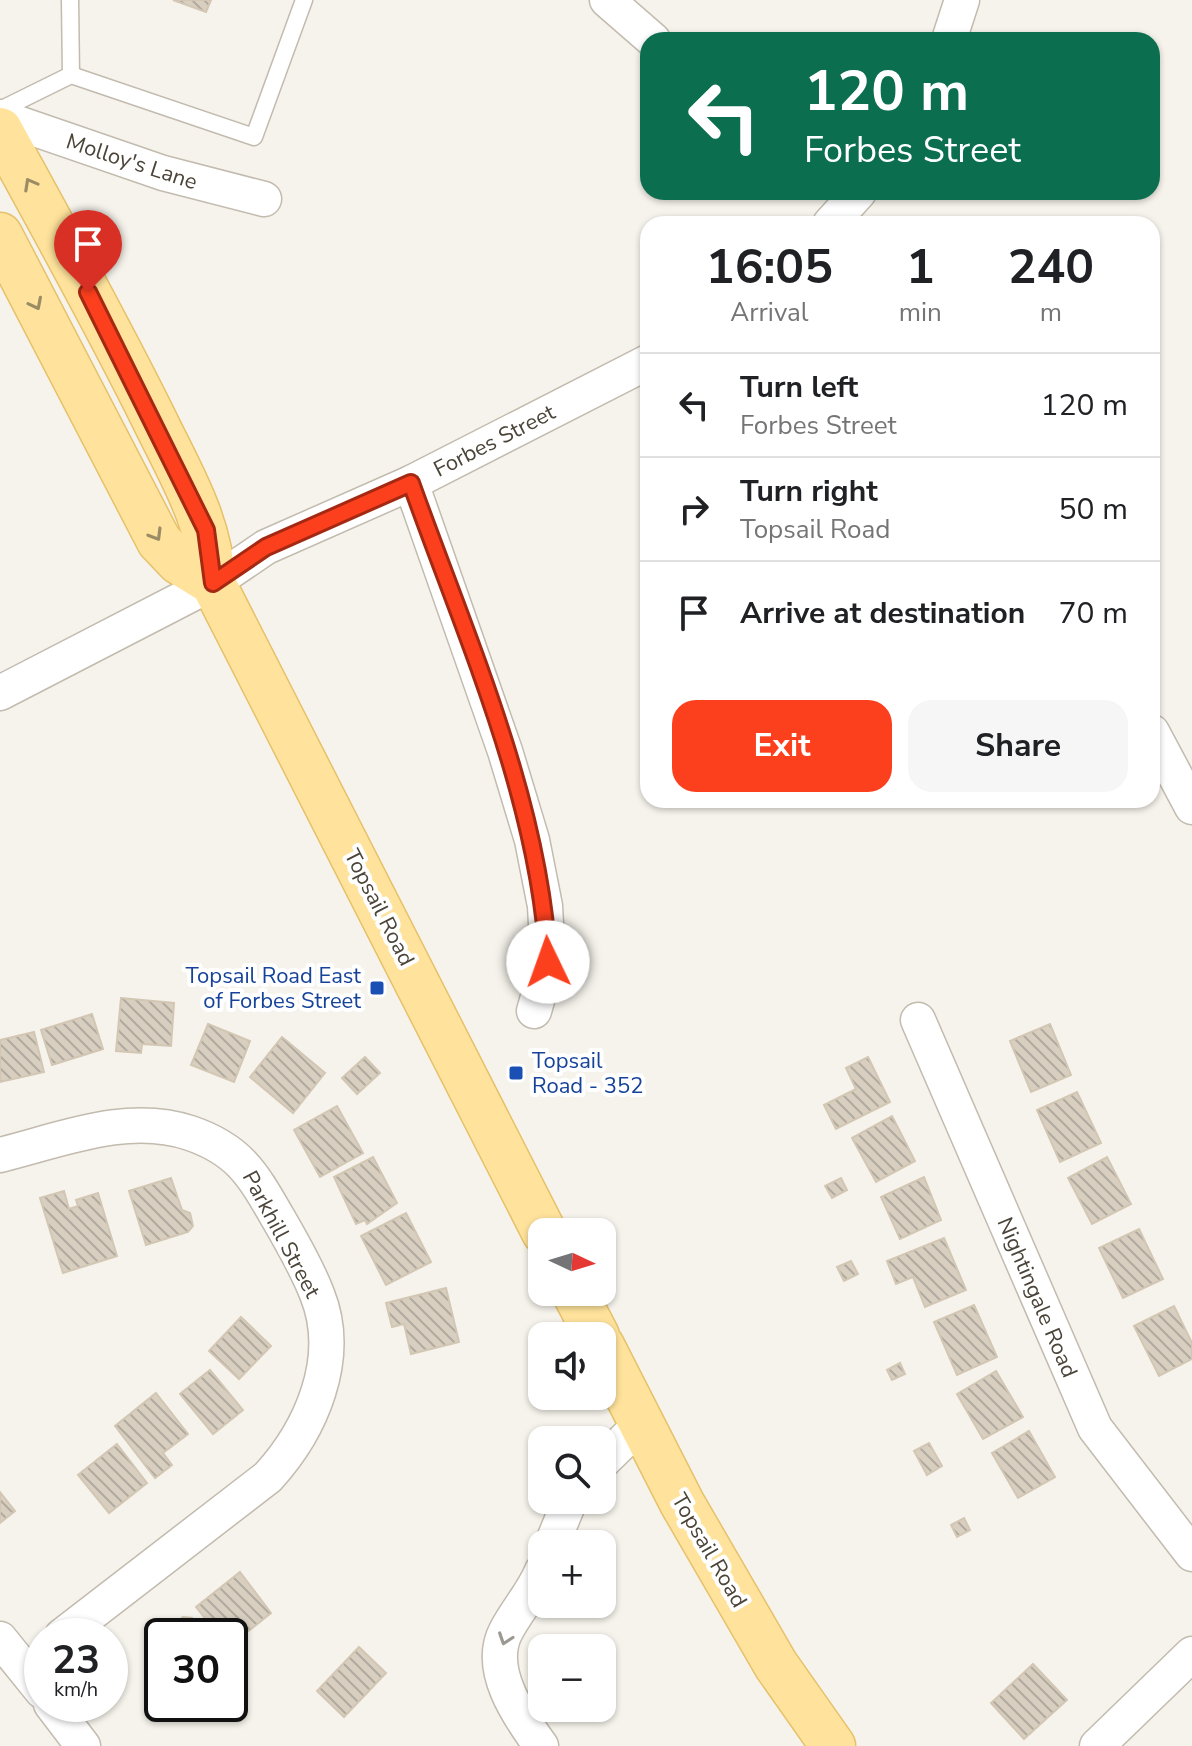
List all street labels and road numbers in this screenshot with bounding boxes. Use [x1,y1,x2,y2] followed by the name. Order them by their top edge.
[62,127,201,197] street label: Molloy's Lane
[429,397,561,484] street label: Forbes Street
[337,844,421,971] street label: Topsail Road
[235,1166,327,1304] street label: Parkhill Street
[990,1213,1084,1382] street label: Nightingale Road
[664,1488,754,1613] street label: Topsail Road

